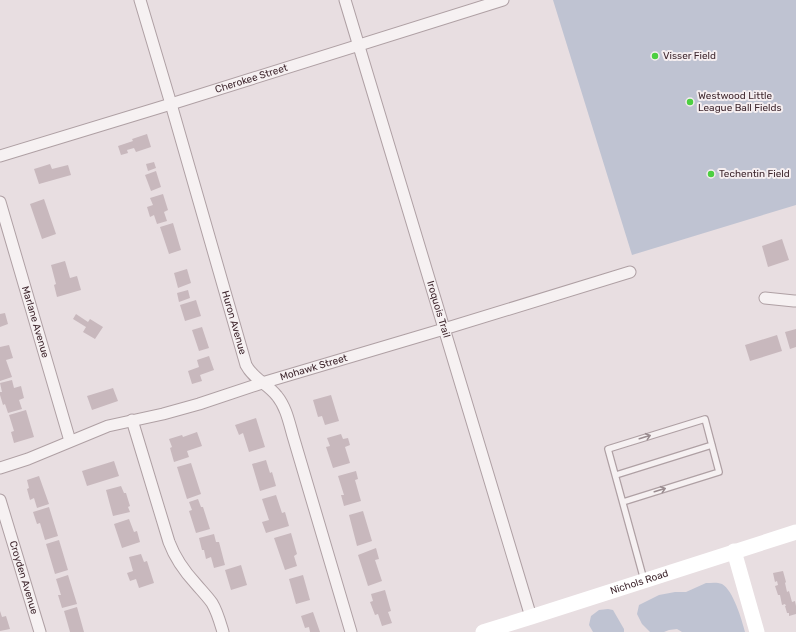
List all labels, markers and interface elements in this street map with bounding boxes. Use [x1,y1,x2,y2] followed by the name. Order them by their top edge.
[663,50,716,62] place label: Visser Field
[650,51,660,61] marker: Visser Field
[214,62,289,96] street label: Cherokee Street
[698,90,782,114] place label: Westwood Little League Ball Fields
[685,97,695,107] marker: Westwood Little League Ball Fields
[719,168,790,180] place label: Techentin Field
[706,169,716,179] marker: Techentin Field
[424,279,452,339] street label: Iroquois Trail
[19,285,51,360] street label: Marlane Avenue
[219,289,249,356] street label: Huron Avenue
[279,352,349,383] street label: Mohawk Street
[639,433,652,440] one-way arrow
[653,486,666,493] one-way arrow
[7,539,40,616] street label: Croyden Avenue
[609,567,670,597] street label: Nichols Road

